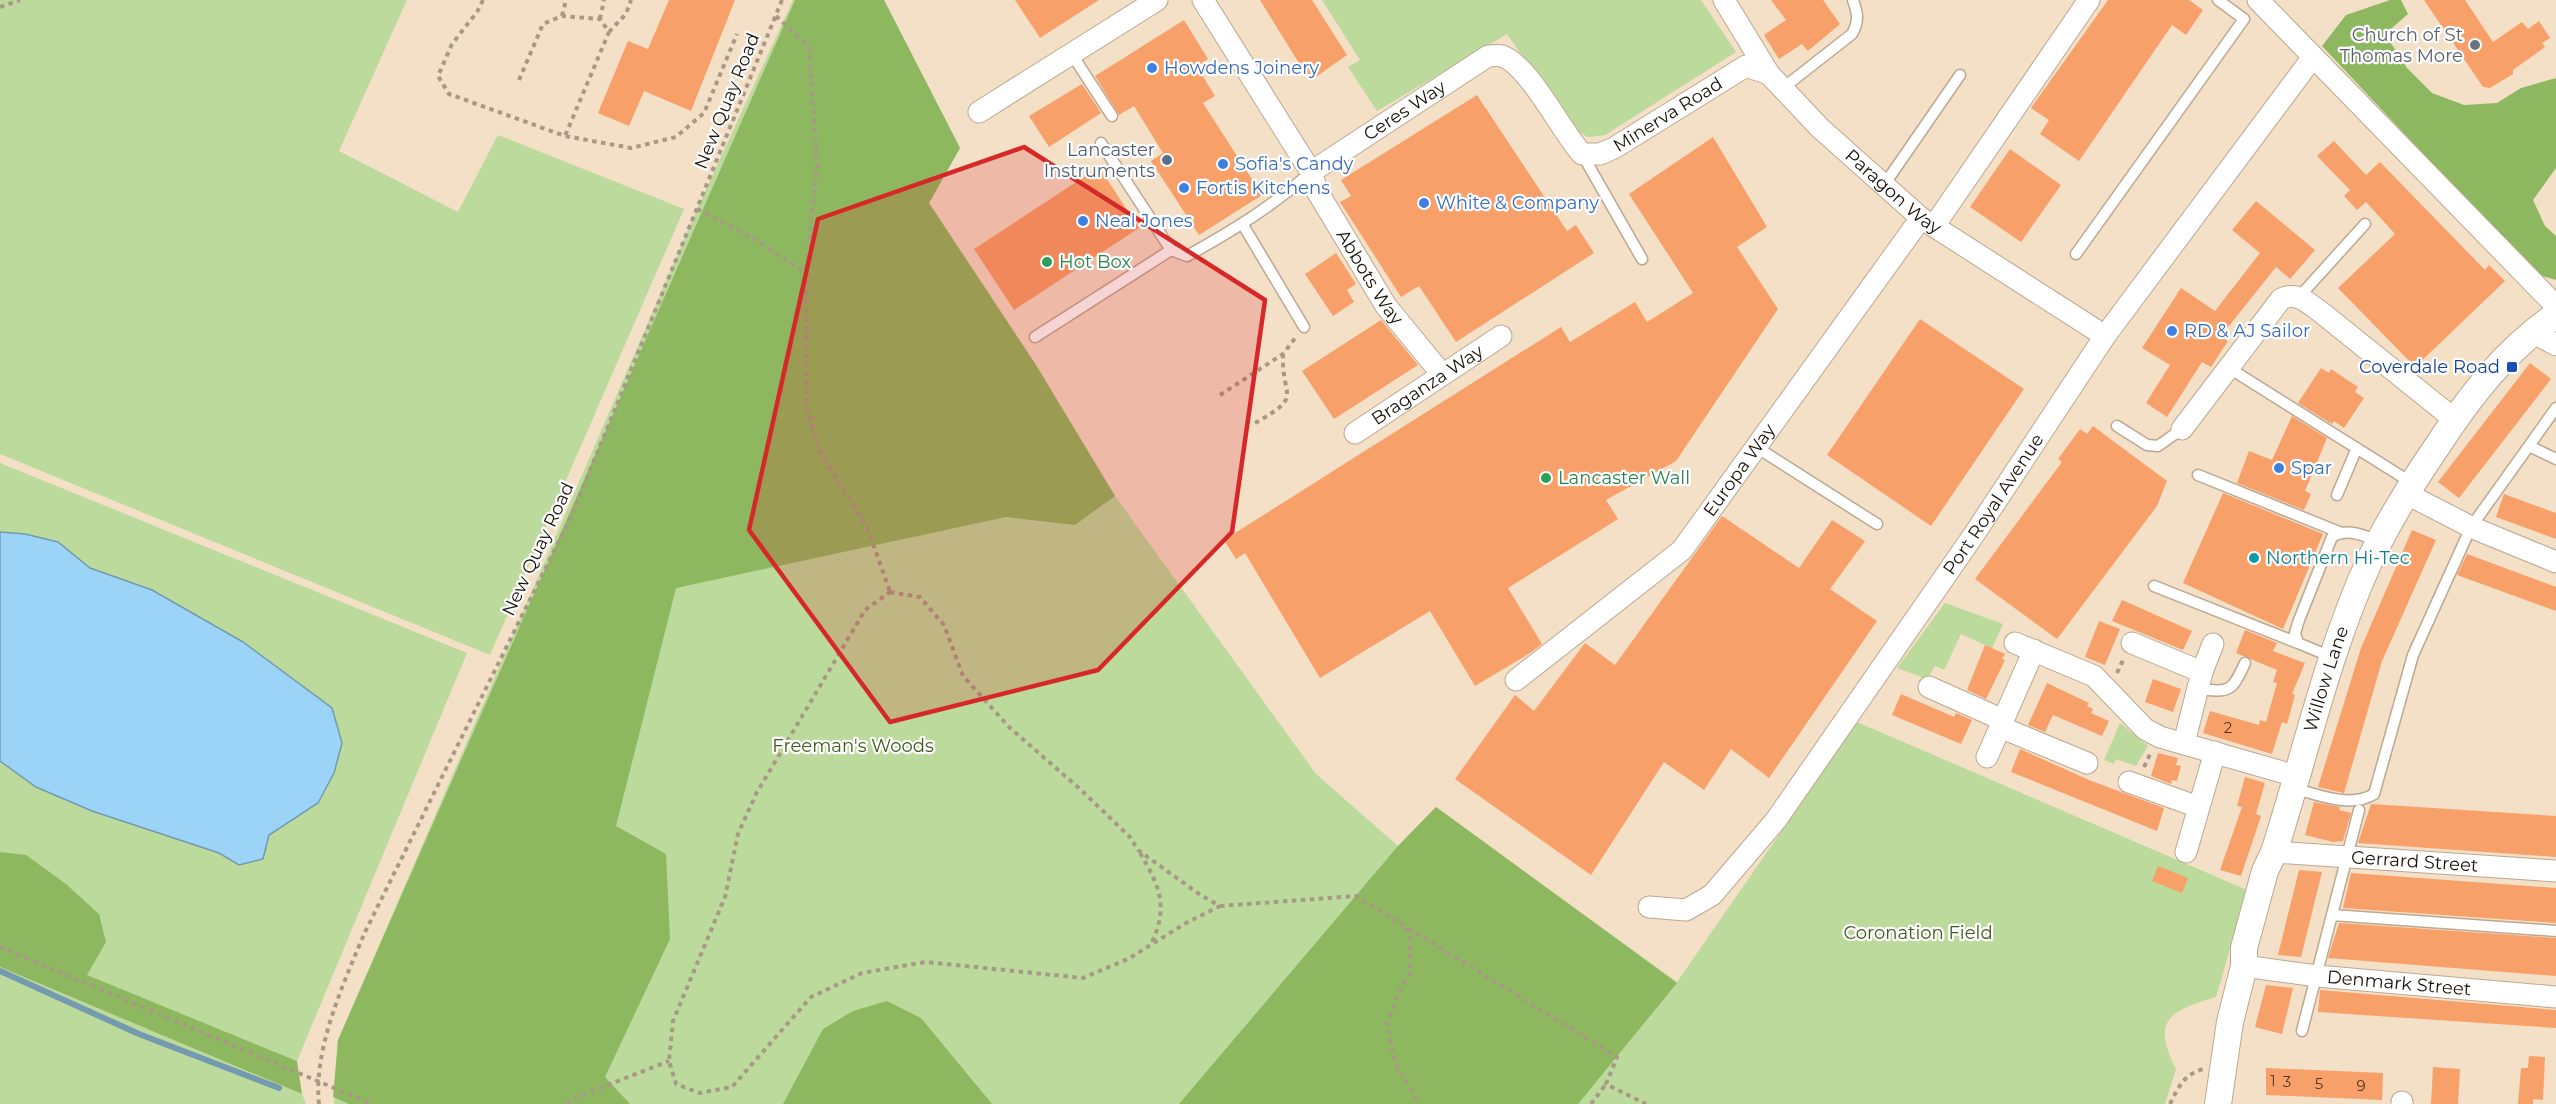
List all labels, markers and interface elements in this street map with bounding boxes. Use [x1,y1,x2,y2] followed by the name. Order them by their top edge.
[2340,24,2463,67] place label: Church of St Thomas More
[690,30,764,172] street label: New Quay Road
[2468,38,2482,52] marker: Church of St Thomas More
[1164,57,1319,79] place label: Howdens Joinery
[1145,61,1159,75] marker: Howdens Joinery
[1609,72,1726,157] street label: Minerva Road
[1359,76,1450,145] street label: Ceres Way
[1044,139,1155,182] place label: Lancaster Instruments
[1840,144,1946,239] street label: Paragon Way
[1160,153,1174,167] marker: Lancaster Instruments
[1235,153,1354,175] place label: Sofia's Candy
[1216,157,1230,171] marker: Sofia's Candy
[1196,177,1330,199] place label: Fortis Kitchens
[1177,181,1191,195] marker: Fortis Kitchens
[1436,192,1599,214] place label: White & Company
[1417,196,1431,210] marker: White & Company
[1095,210,1193,232] place label: Neal Jones
[1076,214,1090,228] marker: Neal Jones
[1332,225,1408,329] street label: Abbots Way
[1059,251,1131,273] place label: Hot Box
[1040,255,1054,269] marker: Hot Box
[2184,320,2310,342] place label: RD & AJ Sailor
[2165,324,2179,338] marker: RD & AJ Sailor
[1367,340,1488,430] street label: Braganza Way
[2359,356,2500,378] place label: Coverdale Road
[2505,360,2519,374] marker: Coverdale Road
[1699,420,1780,521] street label: Europa Way
[1938,430,2048,579] street label: Port Royal Avenue
[2291,457,2332,479] place label: Spar
[2272,461,2286,475] marker: Spar
[1558,467,1690,489] place label: Lancaster Wall
[1539,471,1553,485] marker: Lancaster Wall
[497,479,579,619] street label: New Quay Road
[2266,547,2410,569] place label: Northern Hi-Tec
[2247,551,2261,565] marker: Northern Hi-Tec
[2299,623,2353,735] street label: Willow Lane
[2224,718,2232,737] house number: 2
[772,735,934,757] park label: Freeman's Woods
[2350,846,2479,877] street label: Gerrard Street
[1843,922,1993,944] park label: Coronation Field
[2326,966,2472,1000] street label: Denmark Street
[2270,1071,2276,1090] house number: 1
[2283,1072,2291,1091] house number: 3
[2315,1074,2323,1093] house number: 5
[2356,1076,2366,1095] house number: 9

